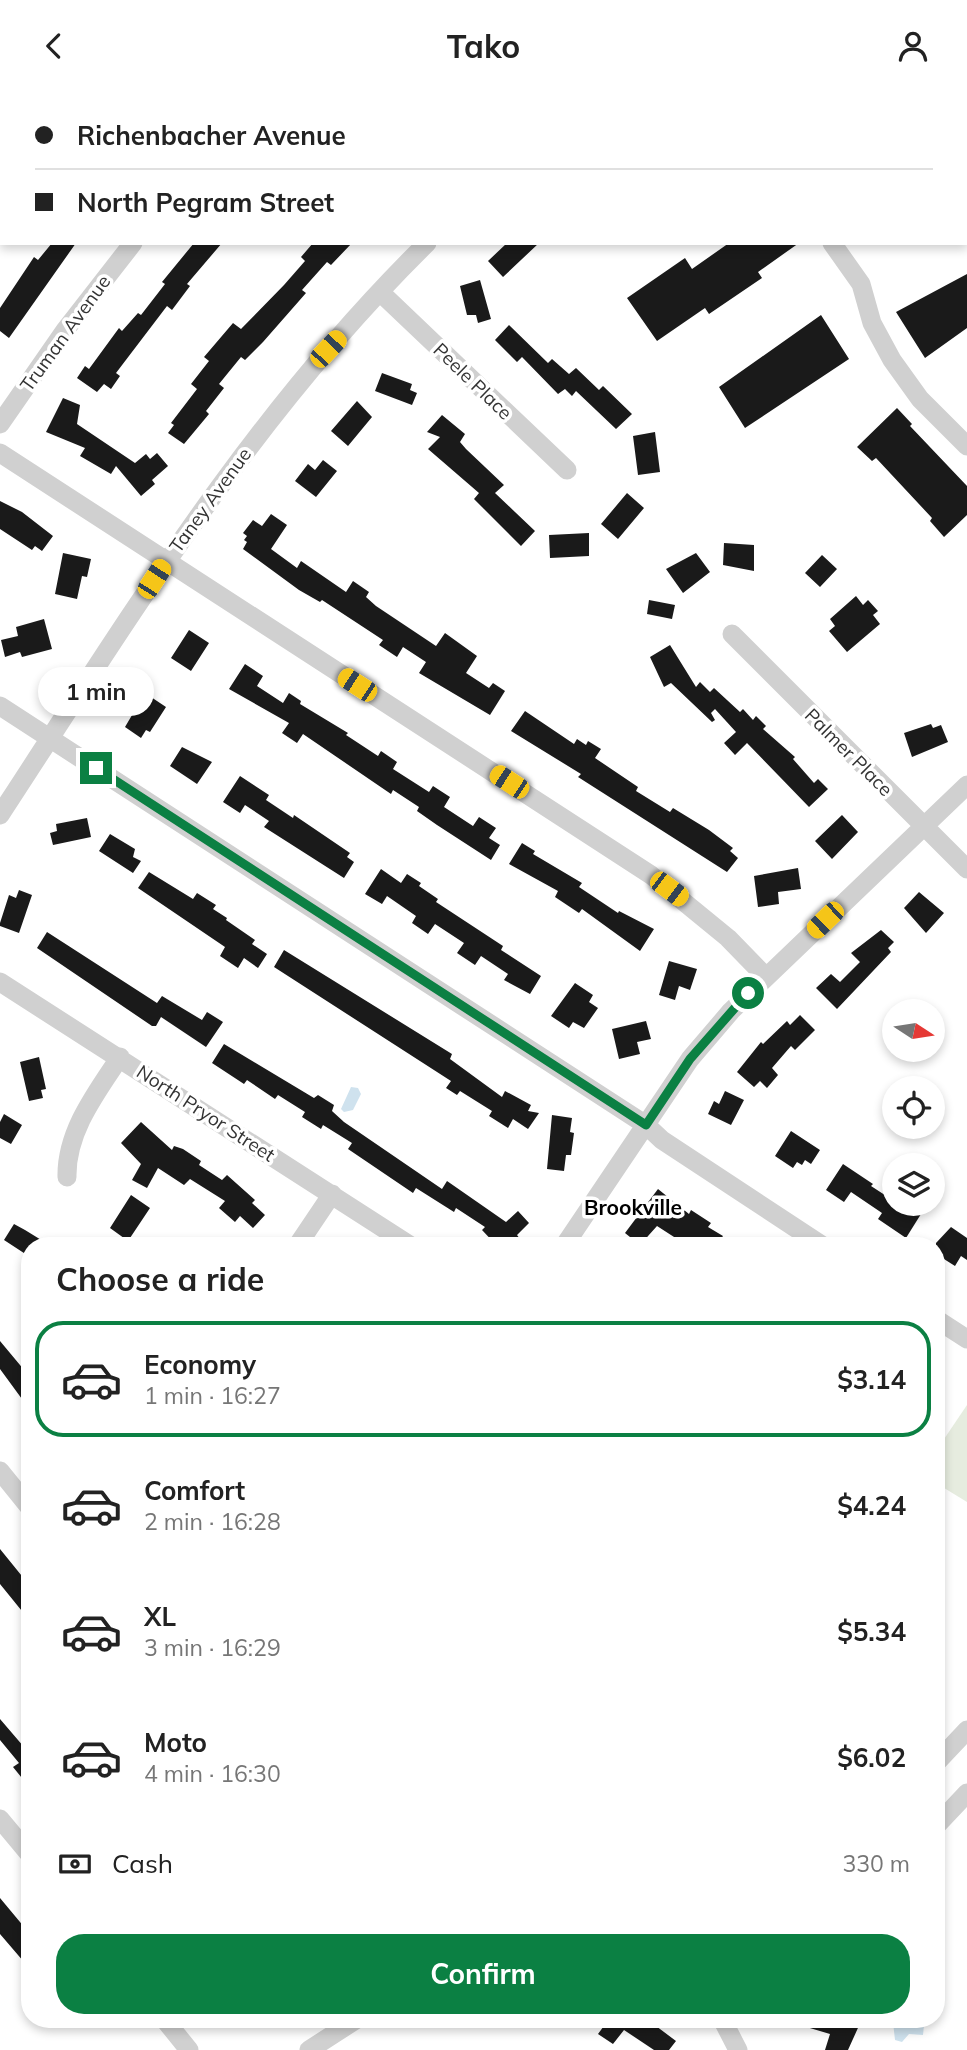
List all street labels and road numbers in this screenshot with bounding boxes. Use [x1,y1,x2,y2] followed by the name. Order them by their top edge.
[15,270,115,396] street label: Truman Avenue
[429,338,517,424] street label: Peele Place
[164,443,256,557] street label: Taney Avenue
[800,703,898,801] street label: Palmer Place
[132,1059,280,1167] street label: North Pryor Street

